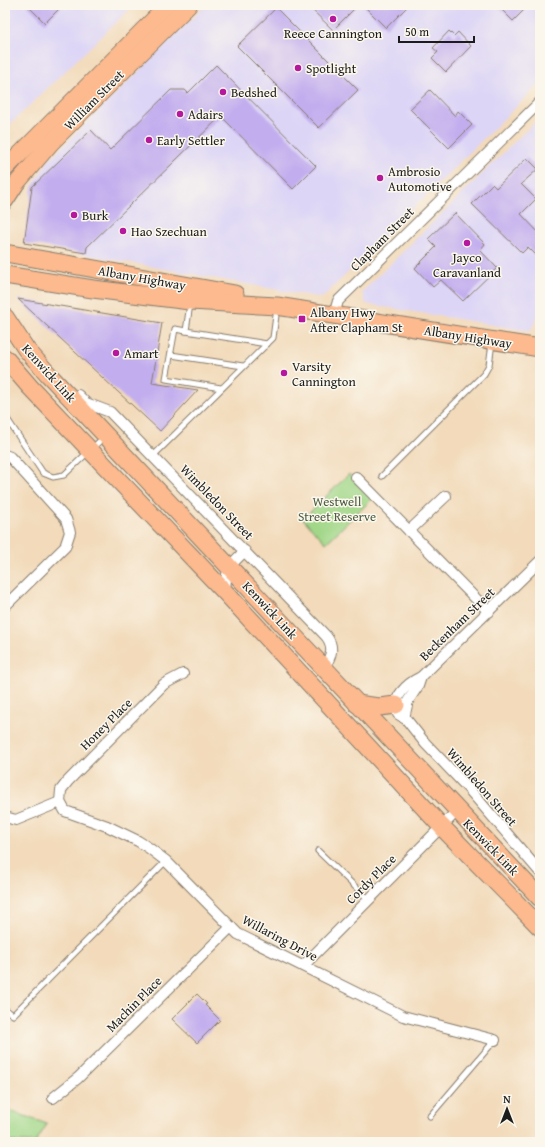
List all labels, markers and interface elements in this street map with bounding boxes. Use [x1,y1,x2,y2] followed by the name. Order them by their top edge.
[328,14,338,24] marker: Reece Cannington
[399,18,474,44] scale bar
[405,23,429,40] text: 50 m
[284,24,383,43] place label: Reece Cannington
[306,59,357,78] place label: Spotlight
[293,63,303,73] marker: Spotlight
[60,65,129,134] street label: William Street
[231,83,277,102] place label: Bedshed
[218,87,228,97] marker: Bedshed
[188,105,223,124] place label: Adairs
[175,109,185,119] marker: Adairs
[157,131,225,150] place label: Early Settler
[144,135,154,145] marker: Early Settler
[388,162,452,196] place label: Ambrosio Automotive
[375,173,385,183] marker: Ambrosio Automotive
[346,202,419,275] street label: Clapham Street
[82,206,109,225] place label: Burk
[69,210,79,220] marker: Burk
[131,222,207,241] place label: Hao Szechuan
[118,226,128,236] marker: Hao Szechuan
[462,238,472,248] marker: Jayco Caravanland
[433,248,501,282] place label: Jayco Caravanland
[97,261,188,295] street label: Albany Highway
[310,303,403,337] place label: Albany Hwy After Clapham St
[297,314,307,324] marker: Albany Hwy After Clapham St
[423,321,514,353] street label: Albany Highway
[18,340,81,407] street label: Kenwick Link
[124,344,159,363] place label: Amart
[111,348,121,358] marker: Amart
[292,357,356,391] place label: Varsity Cannington
[279,368,289,378] marker: Varsity Cannington
[176,460,258,544] street label: Wimbledon Street
[298,492,376,526] park label: Westwell Street Reserve
[238,577,302,643] street label: Kenwick Link
[415,583,499,665] street label: Beckenham Street
[76,694,136,754] street label: Honey Place
[443,744,522,831] street label: Wimbledon Street
[459,814,523,880] street label: Kenwick Link
[342,850,400,908] street label: Cordy Place
[239,910,321,966] street label: Willaring Drive
[102,972,166,1036] street label: Machin Place
[487,1089,527,1129] north arrow
[503,1091,511,1107] text: N

